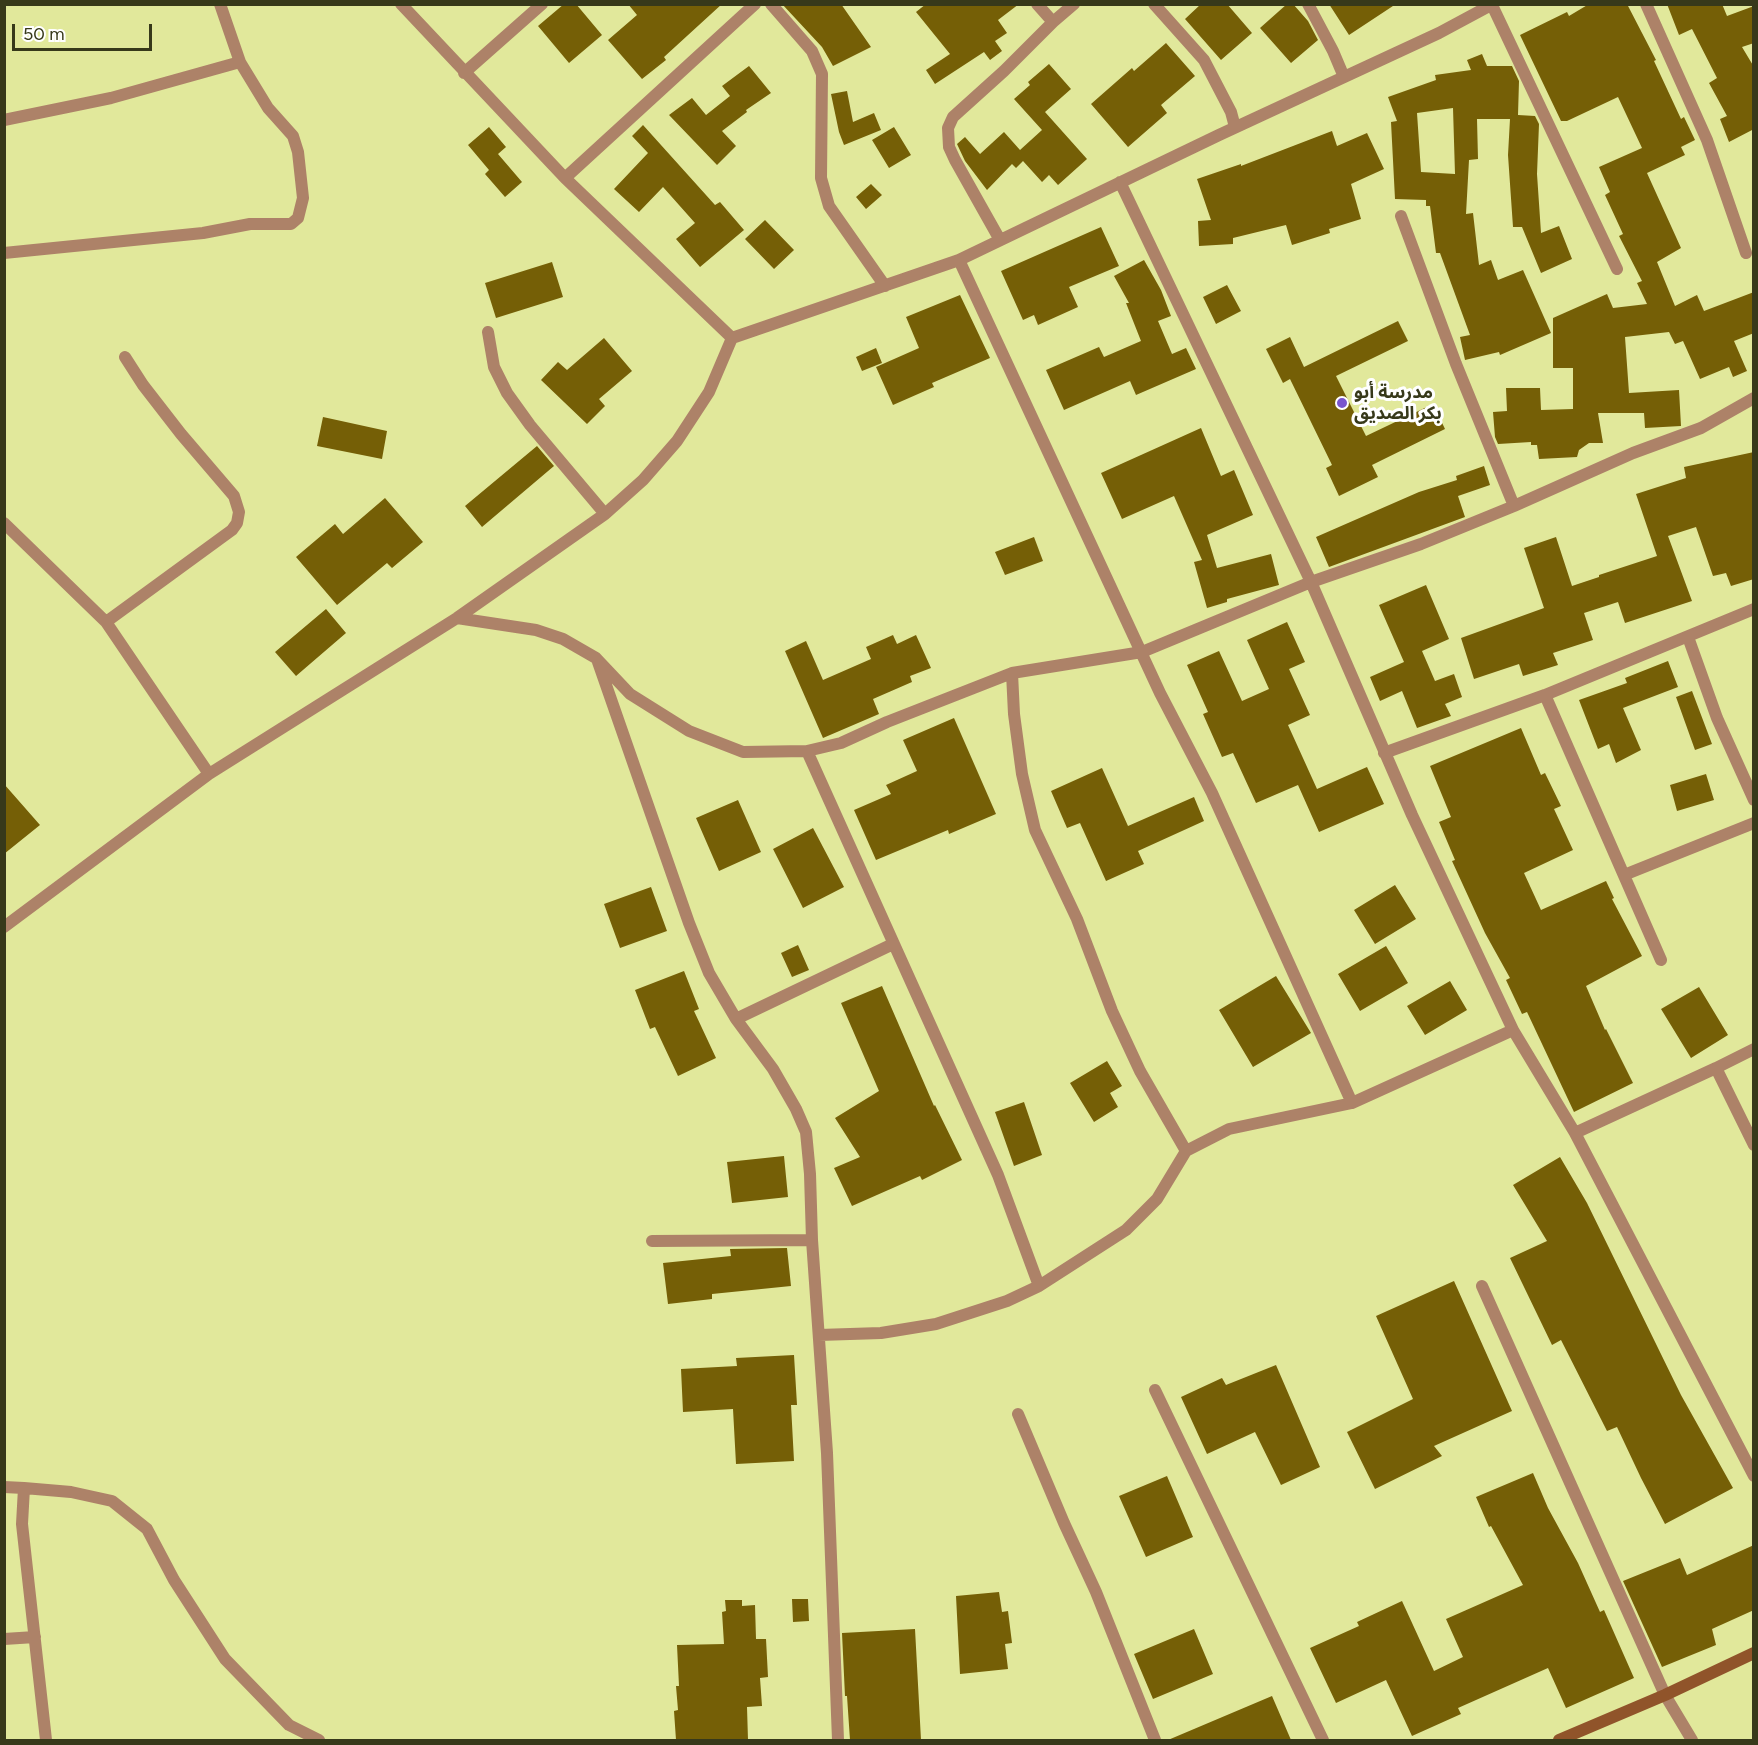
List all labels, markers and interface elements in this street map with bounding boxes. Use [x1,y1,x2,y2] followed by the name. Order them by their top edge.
[15,12,154,50] scale bar
[23,23,65,45] text: 50 m
[1354,382,1442,424] place label: مدرسة أبو بكر الصديق
[1335,396,1349,410] marker: مدرسة أبو بكر الصديق

